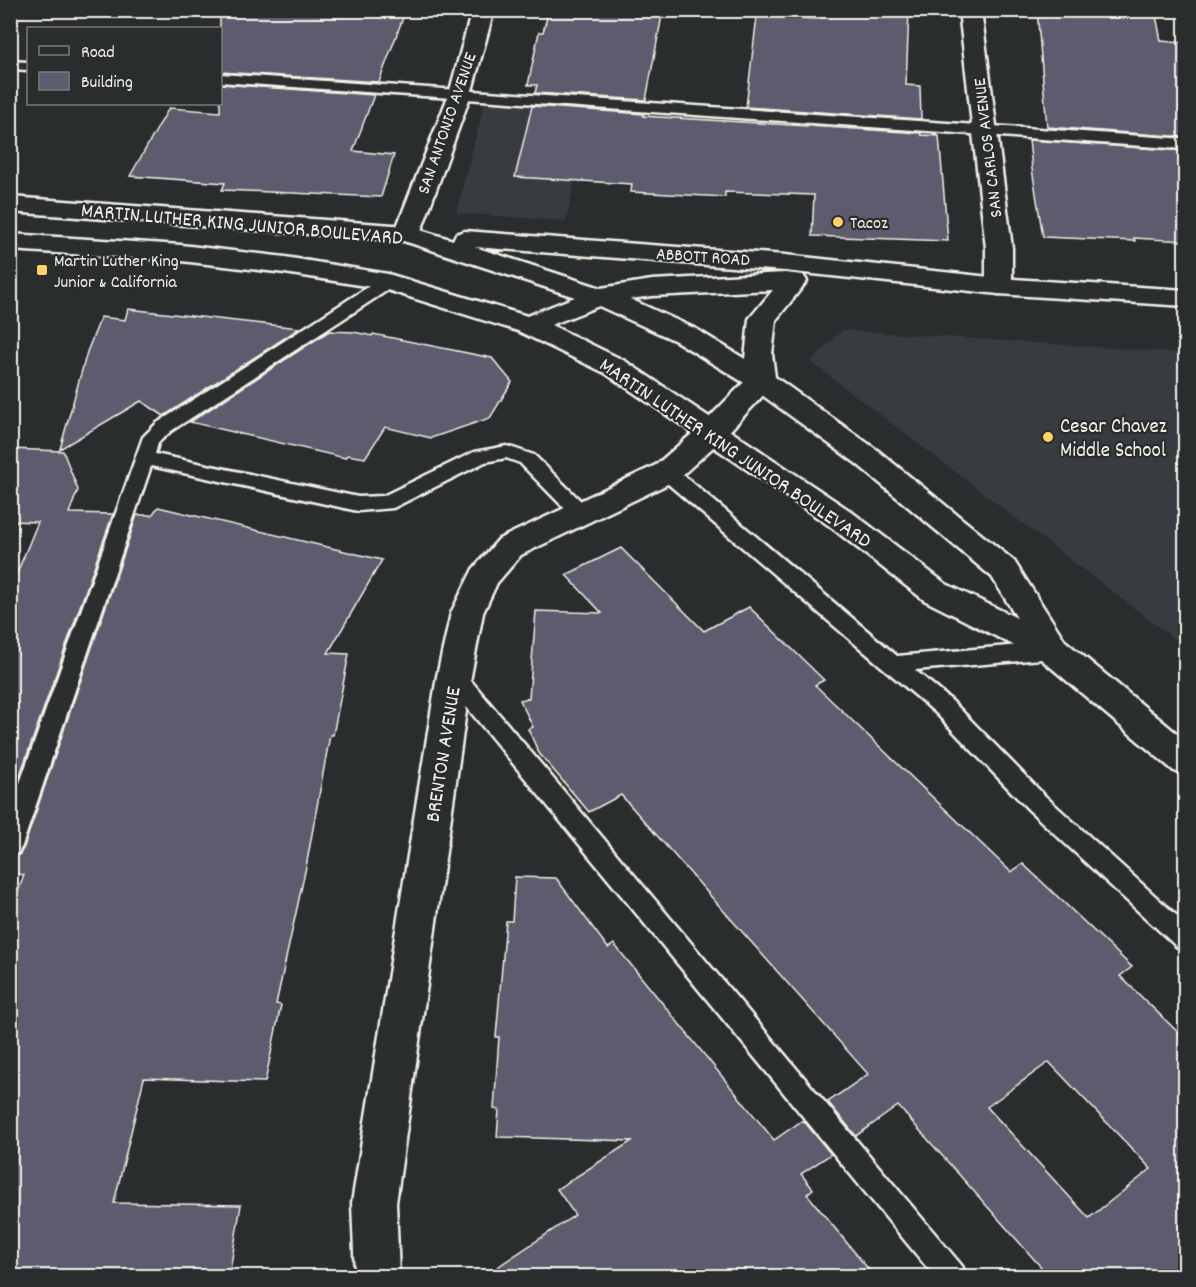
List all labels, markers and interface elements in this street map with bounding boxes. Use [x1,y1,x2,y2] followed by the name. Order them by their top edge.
[27,27,222,105] legend
[81,41,115,66] text: Road
[412,50,484,198] street label: SAN ANTONIO AVENUE
[81,71,133,96] text: Building
[969,76,1010,219] street label: SAN CARLOS AVENUE
[79,197,404,255] street label: MARTIN LUTHER KING JUNIOR BOULEVARD
[850,212,888,237] place label: Tacoz
[831,215,845,229] marker: Tacoz
[655,243,751,274] street label: ABBOTT ROAD
[54,250,179,296] place label: Martin Luther King Junior & California
[35,263,49,277] marker: Martin Luther King Junior & California
[592,352,877,557] street label: MARTIN LUTHER KING JUNIOR BOULEVARD
[1060,413,1167,467] place label: Cesar Chavez Middle School
[1041,430,1055,444] marker: Cesar Chavez Middle School
[419,684,471,824] street label: BRENTON AVENUE

